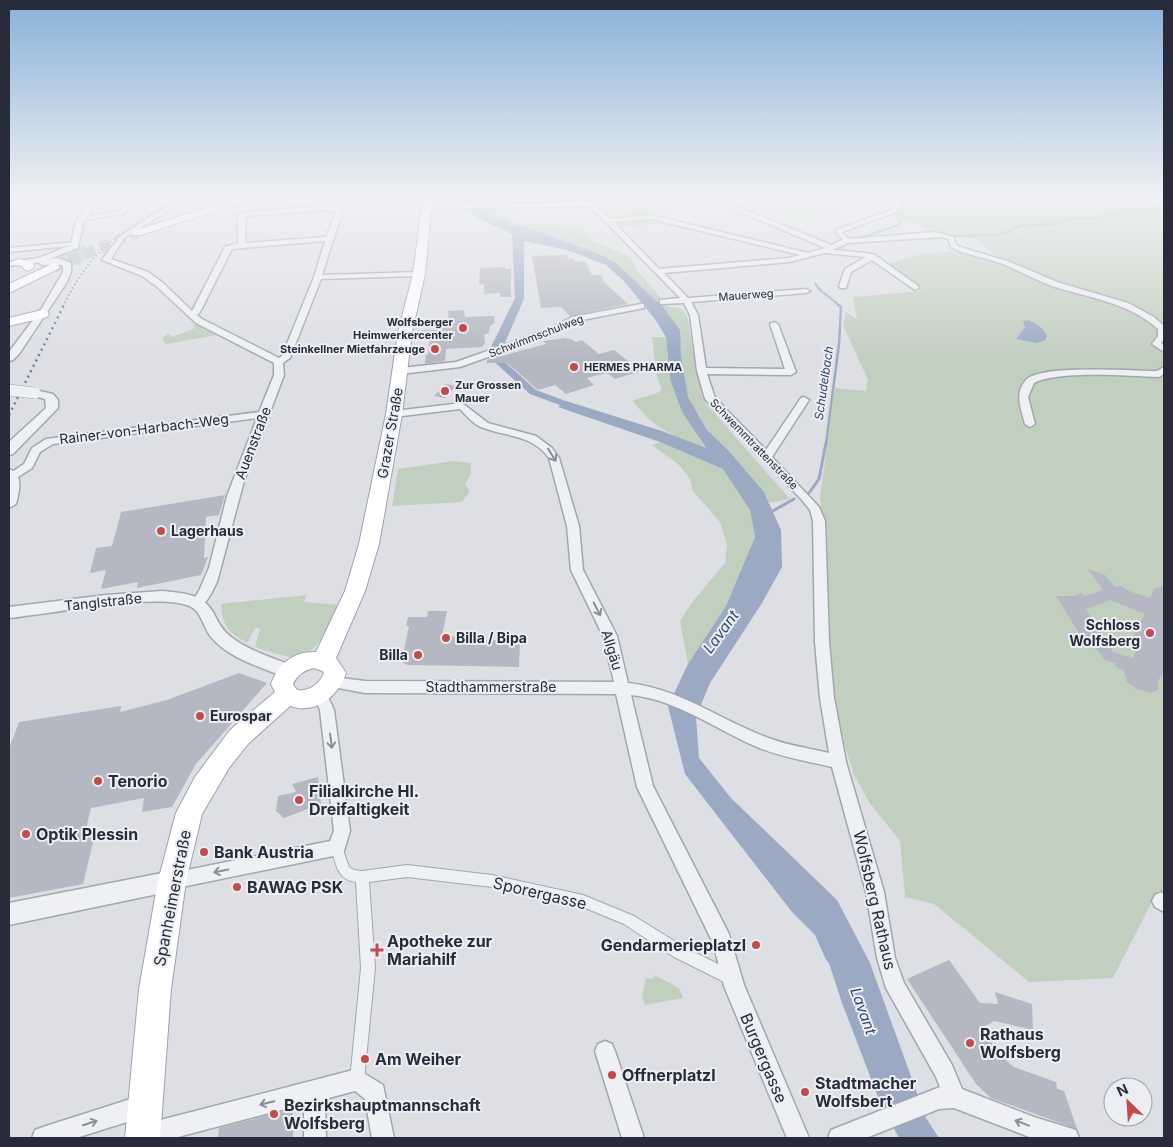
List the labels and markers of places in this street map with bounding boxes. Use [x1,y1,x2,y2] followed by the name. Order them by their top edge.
[353,315,454,342] place label: Wolfsberger Heimwerkercenter
[457,322,469,334] marker: Wolfsberger Heimwerkercenter
[280,342,425,356] place label: Steinkellner Mietfahrzeuge
[429,343,441,355] marker: Steinkellner Mietfahrzeuge
[584,360,682,374] place label: HERMES PHARMA
[568,361,580,373] marker: HERMES PHARMA
[455,378,521,405] place label: Zur Grossen Mauer
[439,385,451,397] marker: Zur Grossen Mauer
[171,522,244,539] place label: Lagerhaus
[155,525,167,537] marker: Lagerhaus
[1069,616,1140,649] place label: Schloss Wolfsberg
[1144,627,1156,639] marker: Schloss Wolfsberg
[456,629,527,646] place label: Billa / Bipa
[440,632,452,644] marker: Billa / Bipa
[379,646,408,663] place label: Billa
[412,649,424,661] marker: Billa
[210,707,272,724] place label: Eurospar
[194,710,206,722] marker: Eurospar
[108,771,168,791] place label: Tenorio
[92,775,104,787] marker: Tenorio
[309,781,419,819] place label: Filialkirche Hl. Dreifaltigkeit
[293,794,305,806] marker: Filialkirche Hl. Dreifaltigkeit
[36,824,138,844] place label: Optik Plessin
[20,828,32,840] marker: Optik Plessin
[214,842,314,862] place label: Bank Austria
[198,846,210,858] marker: Bank Austria
[247,877,344,897] place label: BAWAG PSK
[231,881,243,893] marker: BAWAG PSK
[387,931,493,969] place label: Apotheke zur Mariahilf
[601,935,746,955] place label: Gendarmerieplatzl
[750,939,762,951] marker: Gendarmerieplatzl
[371,944,383,956] marker: Apotheke zur Mariahilf
[980,1024,1061,1062] place label: Rathaus Wolfsberg
[964,1037,976,1049] marker: Rathaus Wolfsberg
[375,1049,462,1069] place label: Am Weiher
[359,1053,371,1065] marker: Am Weiher
[622,1065,716,1085] place label: Offnerplatzl
[606,1069,618,1081] marker: Offnerplatzl
[815,1073,917,1111] place label: Stadtmacher Wolfsbert
[799,1086,811,1098] marker: Stadtmacher Wolfsbert
[284,1095,481,1133] place label: Bezirkshauptmannschaft Wolfsberg
[268,1108,280,1120] marker: Bezirkshauptmannschaft Wolfsberg

